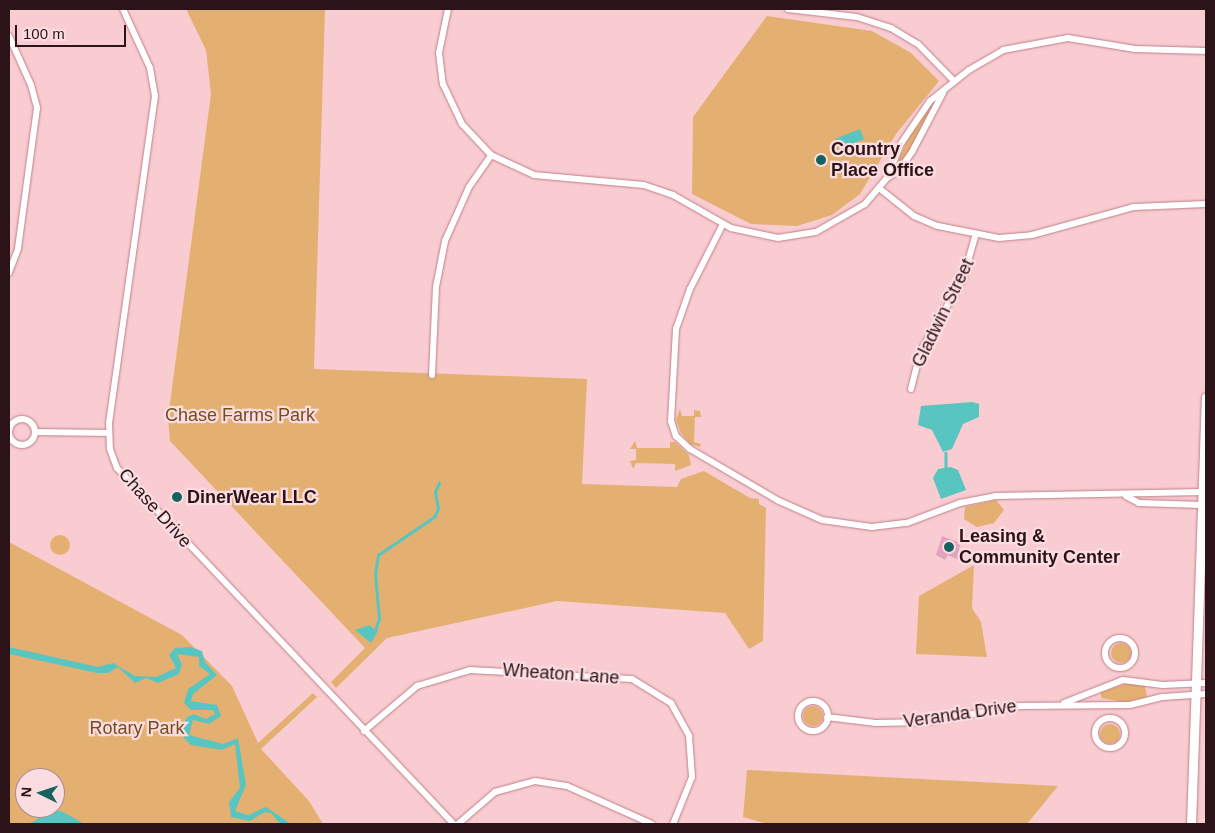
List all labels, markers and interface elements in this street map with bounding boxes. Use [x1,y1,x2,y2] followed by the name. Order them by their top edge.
[18,15,129,47] scale bar
[23,25,65,42] text: 100 m
[831,139,934,182] place label: Country Place Office
[815,154,827,166] marker: Country Place Office
[907,255,979,371] street label: Gladwin Street
[165,404,315,426] park label: Chase Farms Park
[114,464,196,552] street label: Chase Drive
[187,486,317,508] place label: DinerWear LLC
[171,491,183,503] marker: DinerWear LLC
[959,526,1120,568] place label: Leasing & Community Center
[943,541,955,553] marker: Leasing & Community Center
[502,659,620,689] street label: Wheaton Lane
[902,695,1018,733] street label: Veranda Drive
[89,717,185,739] park label: Rotary Park
[15,768,65,818] north arrow
[18,786,34,798] text: N

